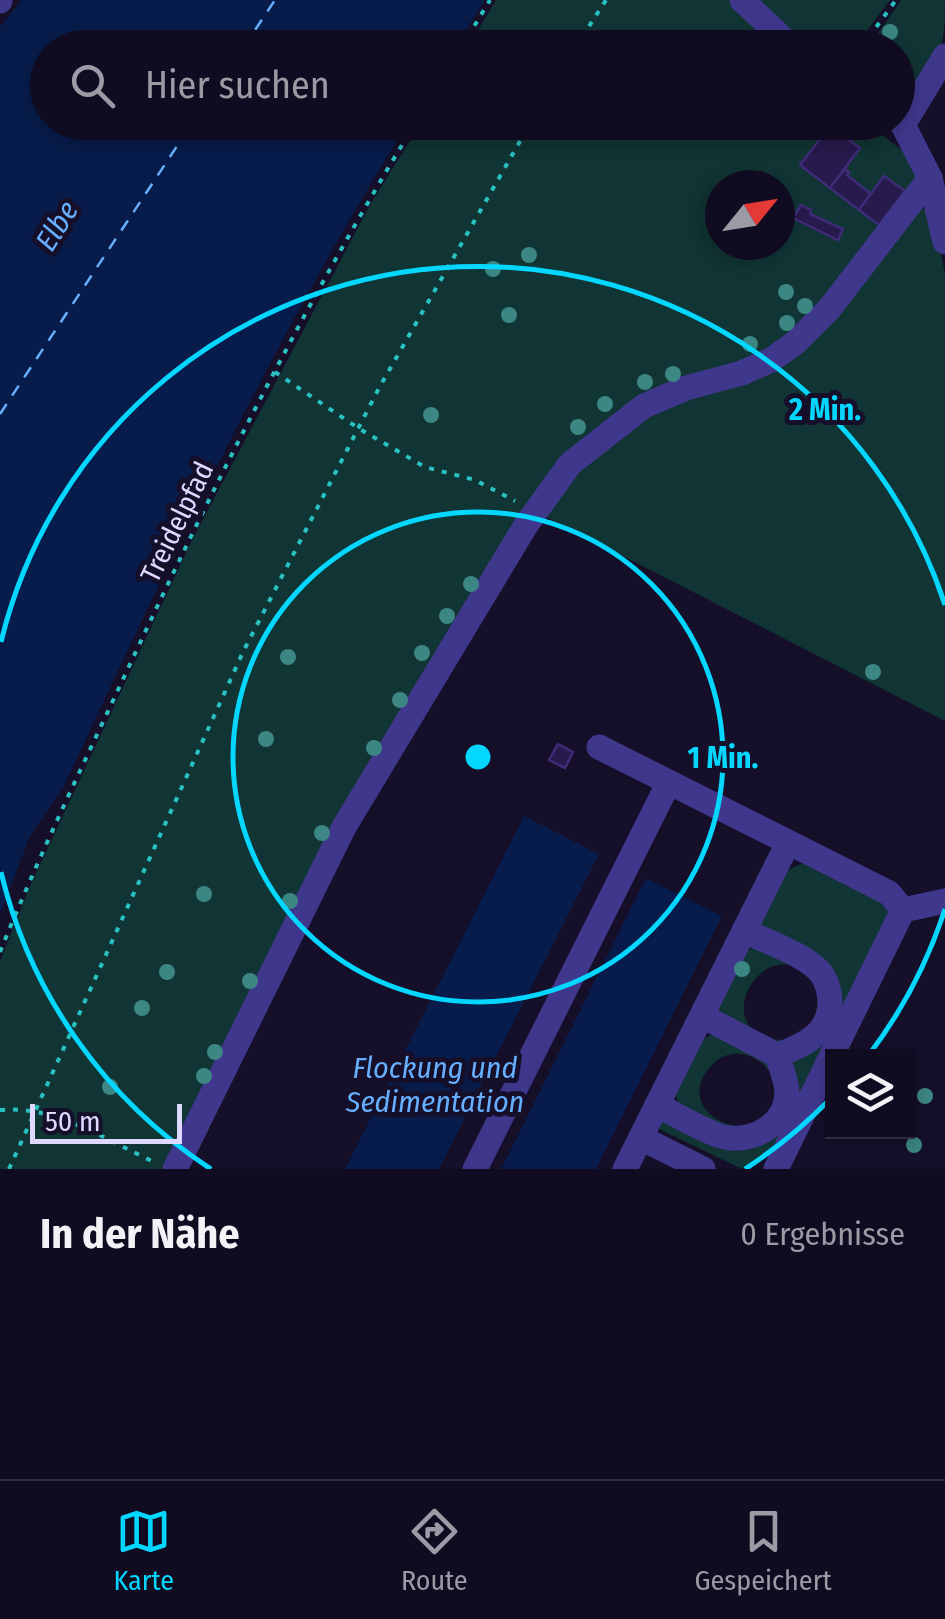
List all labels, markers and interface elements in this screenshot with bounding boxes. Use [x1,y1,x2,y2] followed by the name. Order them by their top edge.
[30,30,915,140] search box
[65,58,120,113] icon: search
[145,62,330,108] text: Hier suchen
[705,170,795,260] north arrow
[28,194,86,258] water label: Elbe
[788,392,861,428] text: 2 Min.
[134,456,220,588] street label: Treidelpfad
[460,739,496,775] centre of rings
[688,740,759,776] text: 1 Min.
[825,1049,915,1139] map controls
[825,1049,915,1139] button: layers
[345,1050,524,1120] water label: Flockung und Sedimentation
[30,1099,182,1144] scale bar
[45,1105,101,1138] text: 50 m
[40,1209,240,1259] text: In der Nähe
[740,1215,905,1253] text: 0 Ergebnisse
[113,1504,174,1597] tab: Karte
[401,1504,468,1597] tab: Route
[694,1504,832,1597] tab: Gespeichert

